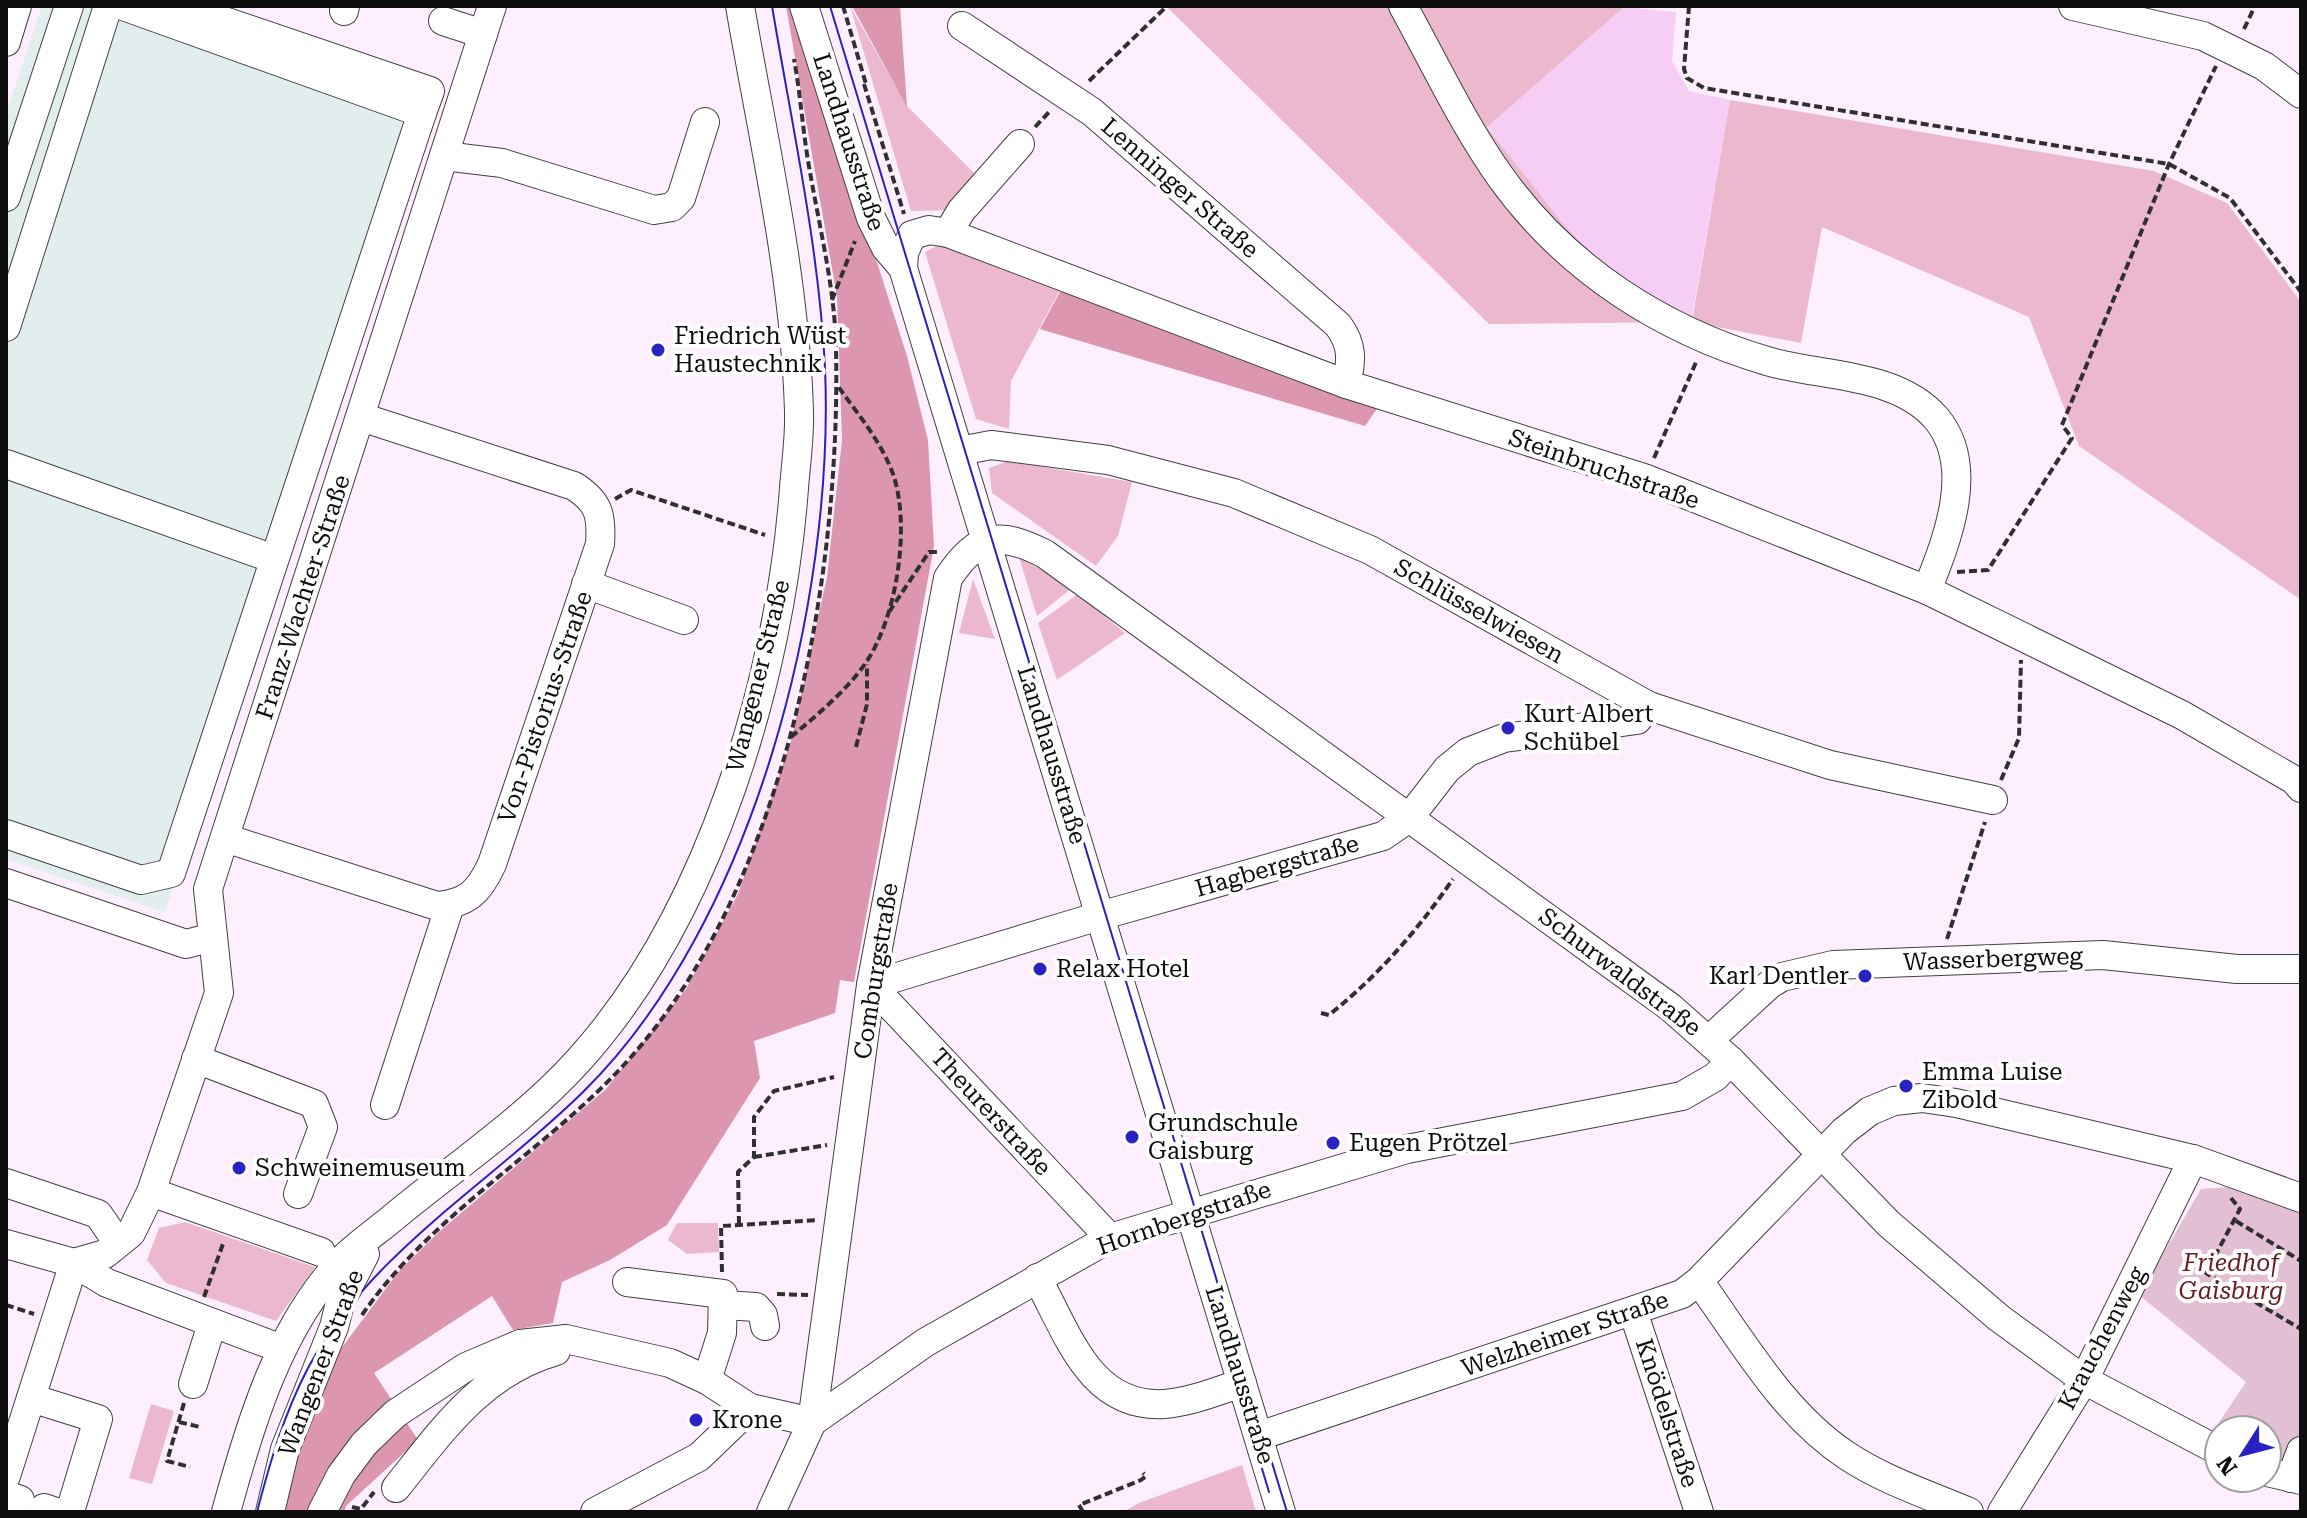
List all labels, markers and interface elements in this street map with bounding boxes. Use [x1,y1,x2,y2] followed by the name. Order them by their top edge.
[807,50,891,234] street label: Landhausstraße
[1096,112,1264,264] street label: Lenninger Straße
[674,322,846,378] place label: Friedrich Wüst Haustechnik
[649,341,667,359] marker: Friedrich Wüst Haustechnik
[1505,423,1703,515] street label: Steinbruchstraße
[250,471,356,723] street label: Franz-Wachter-Straße
[1389,553,1569,669] street label: Schlüsselwiesen
[721,577,795,775] street label: Wangener Straße
[492,587,598,827] street label: Von-Pistorius-Straße
[1012,663,1092,847] street label: Landhausstraße
[1524,700,1653,756] place label: Kurt Albert Schübel
[1499,719,1517,737] marker: Kurt Albert Schübel
[1192,829,1362,903] street label: Hagbergstraße
[848,881,904,1061] street label: Comburgstraße
[1533,902,1707,1042] street label: Schurwaldstraße
[1903,942,2084,976] street label: Wasserbergweg
[1056,955,1189,983] place label: Relax Hotel
[1031,960,1049,978] marker: Relax Hotel
[1709,962,1849,990] place label: Karl Dentler
[1856,967,1874,985] marker: Karl Dentler
[925,1043,1057,1181] street label: Theurerstraße
[1922,1058,2062,1114] place label: Emma Luise Zibold
[1897,1077,1915,1095] marker: Emma Luise Zibold
[1148,1109,1298,1165] place label: Grundschule Gaisburg
[1123,1128,1141,1146] marker: Grundschule Gaisburg
[1349,1129,1508,1157] place label: Eugen Prötzel
[1324,1134,1342,1152] marker: Eugen Prötzel
[255,1154,466,1182] place label: Schweinemuseum
[230,1159,248,1177] marker: Schweinemuseum
[1093,1175,1275,1261] street label: Hornbergstraße
[2179,1249,2283,1305] park label: Friedhof Gaisburg
[2052,1261,2152,1414] street label: Krauchenweg
[273,1266,369,1460] street label: Wangener Straße
[1200,1283,1280,1467] street label: Landhausstraße
[1458,1285,1672,1383] street label: Welzheimer Straße
[1630,1335,1704,1491] street label: Knödelstraße
[712,1406,783,1434] place label: Krone
[687,1411,705,1429] marker: Krone
[2203,1414,2283,1494] north arrow
[2212,1451,2242,1480] text: N

